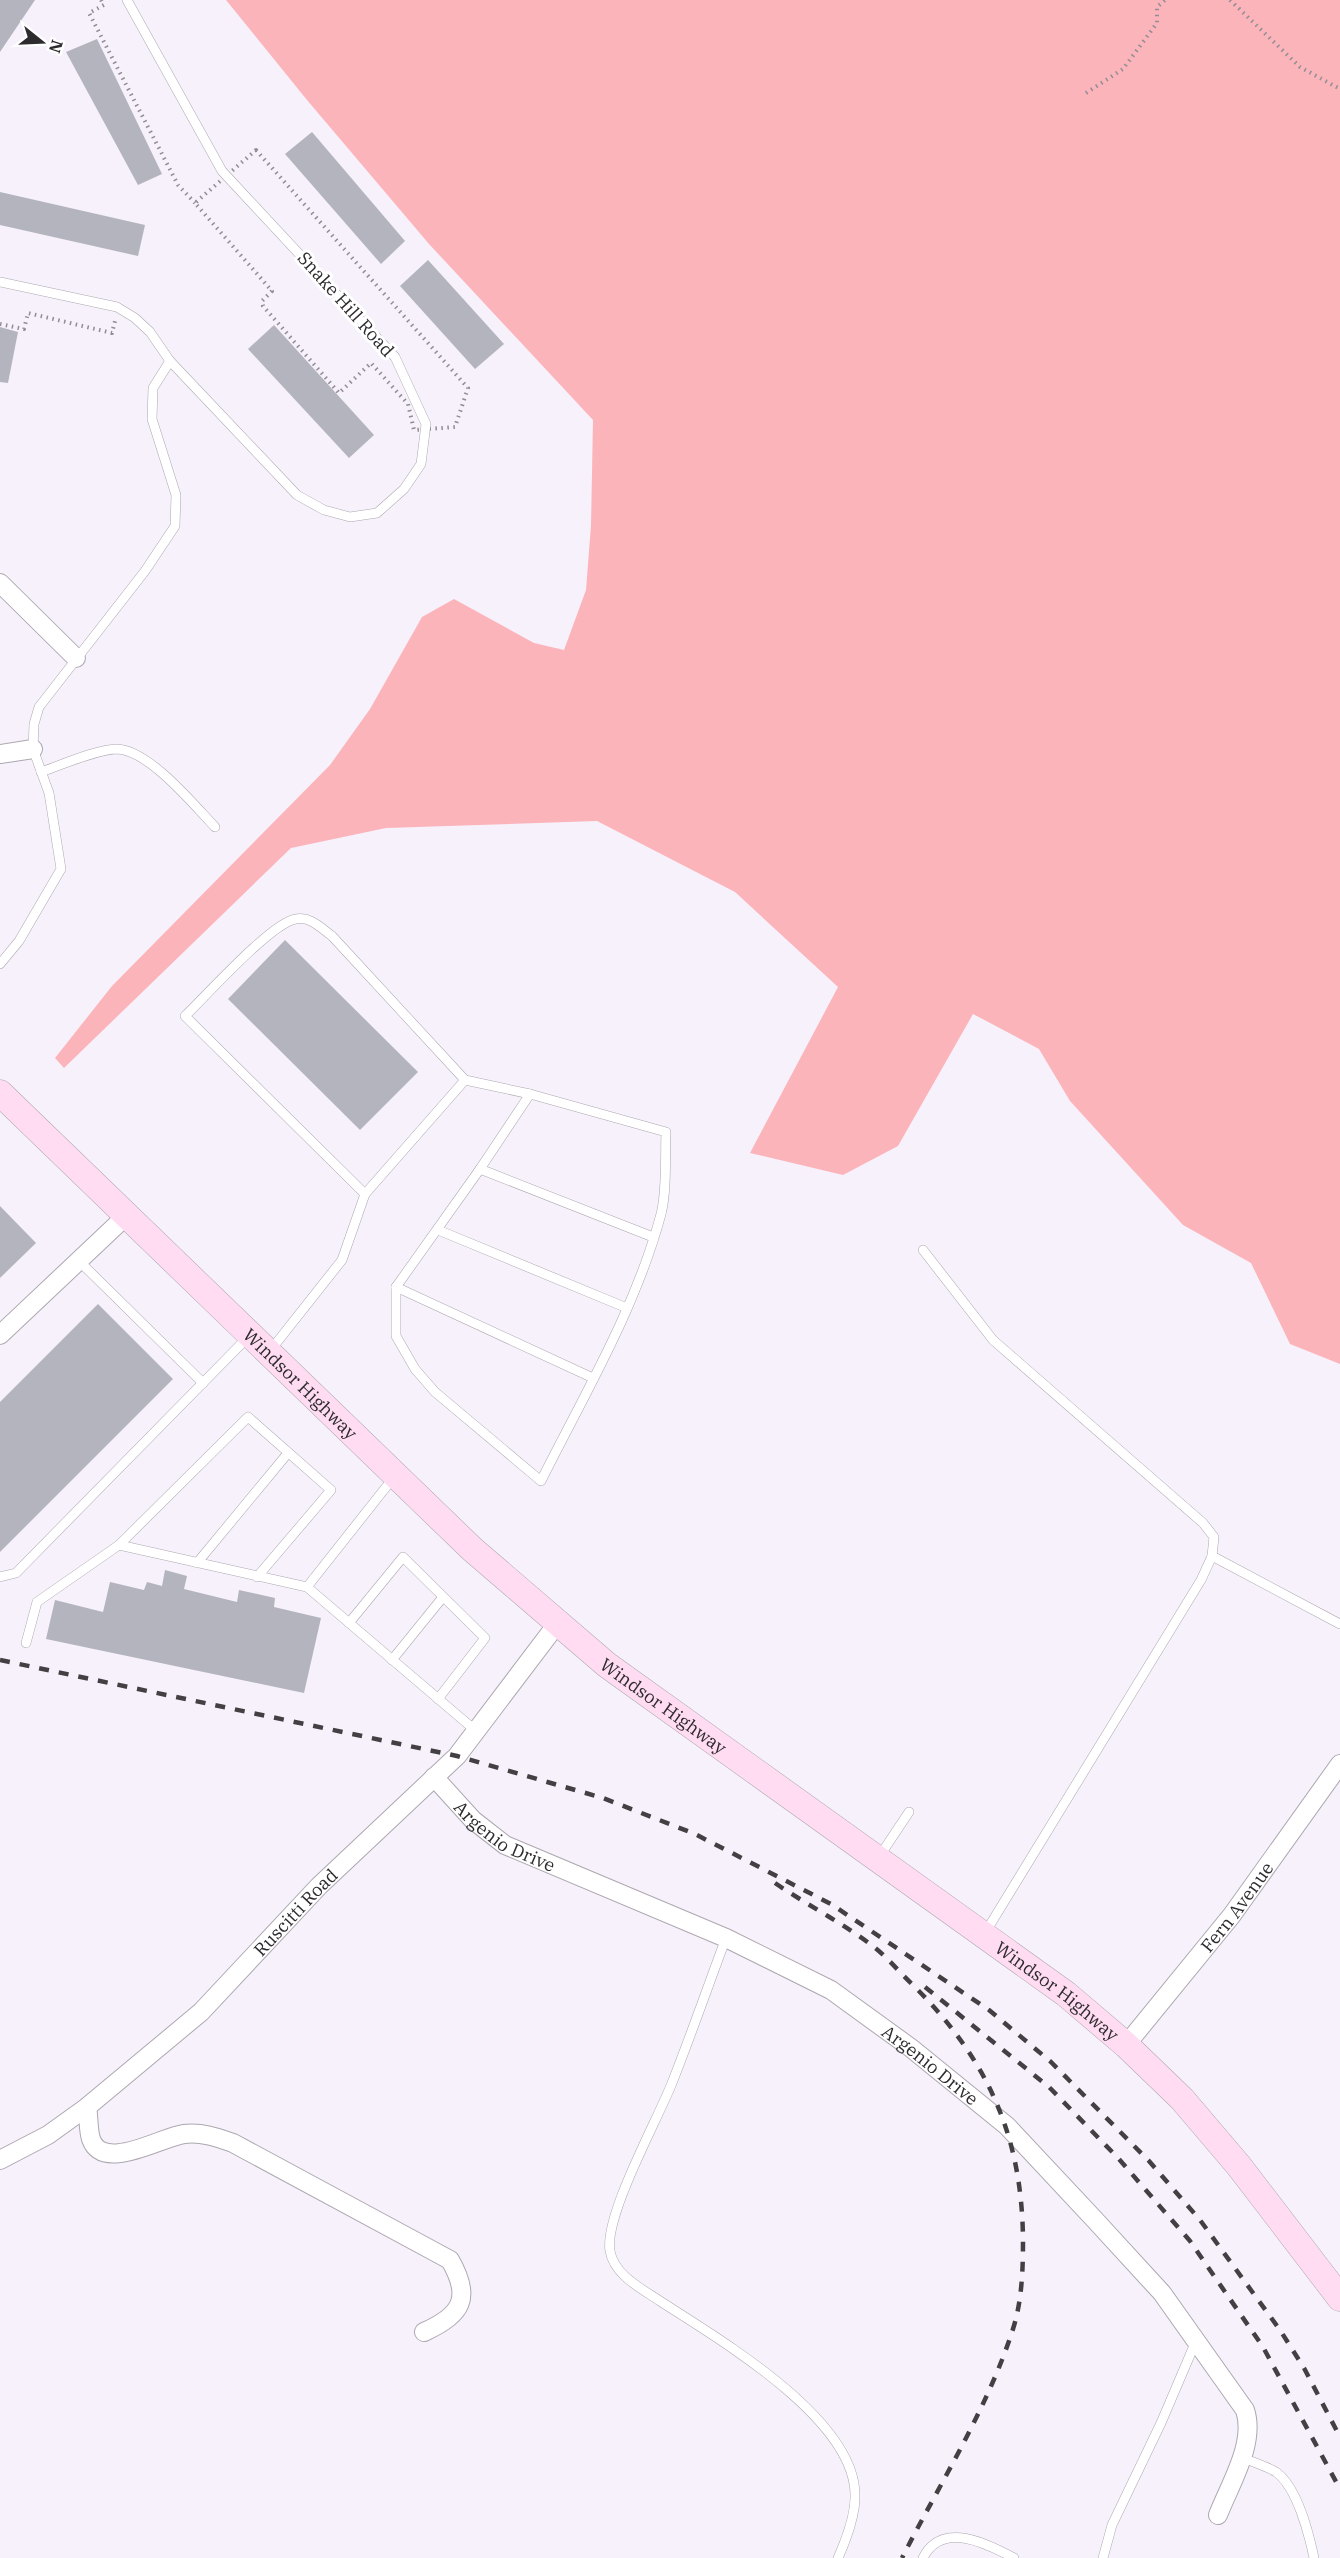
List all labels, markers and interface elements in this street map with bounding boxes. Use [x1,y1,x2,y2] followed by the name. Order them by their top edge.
[12,12,72,72] north arrow
[45,38,68,56] text: N
[293,247,399,361] street label: Snake Hill Road
[239,1323,363,1444] street label: Windsor Highway
[596,1653,732,1759] street label: Windsor Highway
[449,1796,559,1876] street label: Argenio Drive
[1195,1857,1278,1957] street label: Fern Avenue
[248,1863,342,1961] street label: Ruscitti Road
[991,1936,1124,2046] street label: Windsor Highway
[878,2019,983,2110] street label: Argenio Drive

